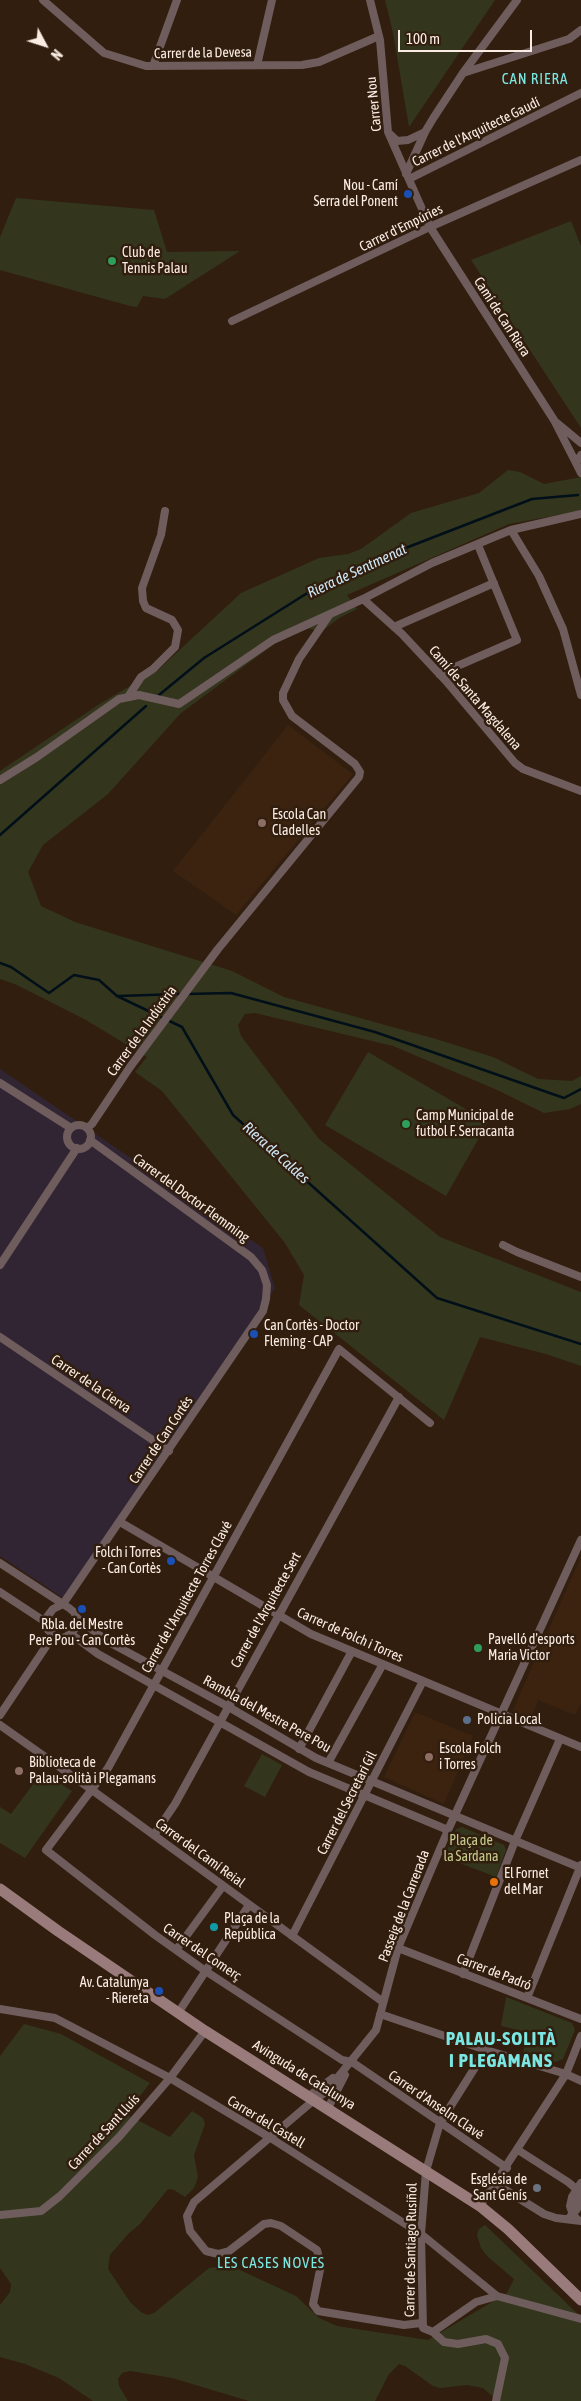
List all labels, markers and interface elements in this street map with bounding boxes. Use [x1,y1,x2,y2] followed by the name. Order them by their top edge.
[20,20,70,70] north arrow
[401,20,535,52] scale bar
[406,30,440,47] text: 100 m
[154,44,252,62] street label: Carrer de la Devesa
[48,46,65,63] text: N
[501,70,569,88] district label: CAN RIERA
[363,76,385,132] street label: Carrer Nou
[409,94,543,170] street label: Carrer de l'Arquitecte Gaudí
[313,178,398,210] place label: Nou - Camí Serra del Ponent
[402,188,414,200] marker: Nou - Camí Serra del Ponent
[357,201,445,255] street label: Carrer d'Empúries
[122,245,187,278] place label: Club de Tennis Palau
[106,255,118,267] marker: Club de Tennis Palau
[470,274,534,360] street label: Camí de Can Riera
[304,540,410,602] water label: Riera de Sentmenat
[425,642,525,754] street label: Camí de Santa Magdalena
[272,807,326,840] place label: Escola Can Cladelles
[256,817,268,829] marker: Escola Can Cladelles
[104,983,180,1079] street label: Carrer de la Indústria
[416,1108,515,1140] place label: Camp Municipal de futbol F. Serracanta
[239,1118,313,1188] water label: Riera de Caldes
[400,1118,412,1130] marker: Camp Municipal de futbol F. Serracanta
[129,1150,253,1246] street label: Carrer del Doctor Flemming
[264,1318,359,1350] place label: Can Cortès - Doctor Fleming - CAP
[248,1328,260,1340] marker: Can Cortès - Doctor Fleming - CAP
[48,1351,134,1417] street label: Carrer de la Cierva
[126,1393,196,1487] street label: Carrer de Can Cortés
[138,1518,236,1676] street label: Carrer de l'Arquitecte Torres Clavé
[95,1545,161,1578] place label: Folch i Torres - Can Cortès
[227,1549,305,1671] street label: Carrer de l'Arquitecte Sert
[165,1555,177,1567] marker: Folch i Torres - Can Cortès
[76,1603,88,1615] marker: Rbla. del Mestre Pere Pou - Can Cortès
[294,1604,406,1666] street label: Carrer de Folch i Torres
[29,1617,135,1650] place label: Rbla. del Mestre Pere Pou - Can Cortès
[488,1632,575,1664] place label: Pavelló d'esports Maria Victor
[472,1642,484,1654] marker: Pavelló d'esports Maria Victor
[200,1672,334,1756] street label: Rambla del Mestre Pere Pou
[477,1712,541,1728] place label: Policia Local
[461,1714,473,1726] marker: Policia Local
[439,1741,501,1774] place label: Escola Folch i Torres
[314,1748,380,1858] street label: Carrer del Secretari Gil
[423,1751,435,1763] marker: Escola Folch i Torres
[29,1755,156,1788] place label: Biblioteca de Palau-solità i Plegamans
[13,1765,25,1777] marker: Biblioteca de Palau-solità i Plegamans
[152,1815,248,1891] street label: Carrer del Camí Reial
[443,1833,499,1865] park label: Plaça de la Sardana
[375,1848,433,1964] street label: Passeig de la Carrerada
[504,1866,549,1898] place label: El Fornet del Mar
[488,1876,500,1888] marker: El Fornet del Mar
[224,1911,280,1944] place label: Plaça de la República
[160,1920,244,1984] street label: Carrer del Comerç
[208,1921,220,1933] marker: Plaça de la República
[454,1950,534,1994] street label: Carrer de Padró
[80,1975,149,2008] place label: Av. Catalunya - Riereta
[153,1985,165,1997] marker: Av. Catalunya - Riereta
[444,2028,558,2072] district label: PALAU-SOLITÀ I PLEGAMANS
[249,2037,359,2113] street label: Avinguda de Catalunya
[385,2067,487,2143] street label: Carrer d'Anselm Clavé
[65,2091,143,2173] street label: Carrer de Sant Lluís
[224,2092,308,2152] street label: Carrer del Castell
[471,2172,527,2204] place label: Església de Sant Genís
[531,2182,543,2194] marker: Església de Sant Genís
[401,2183,421,2317] street label: Carrer de Santiago Rusiñol
[215,2254,327,2272] district label: LES CASES NOVES

